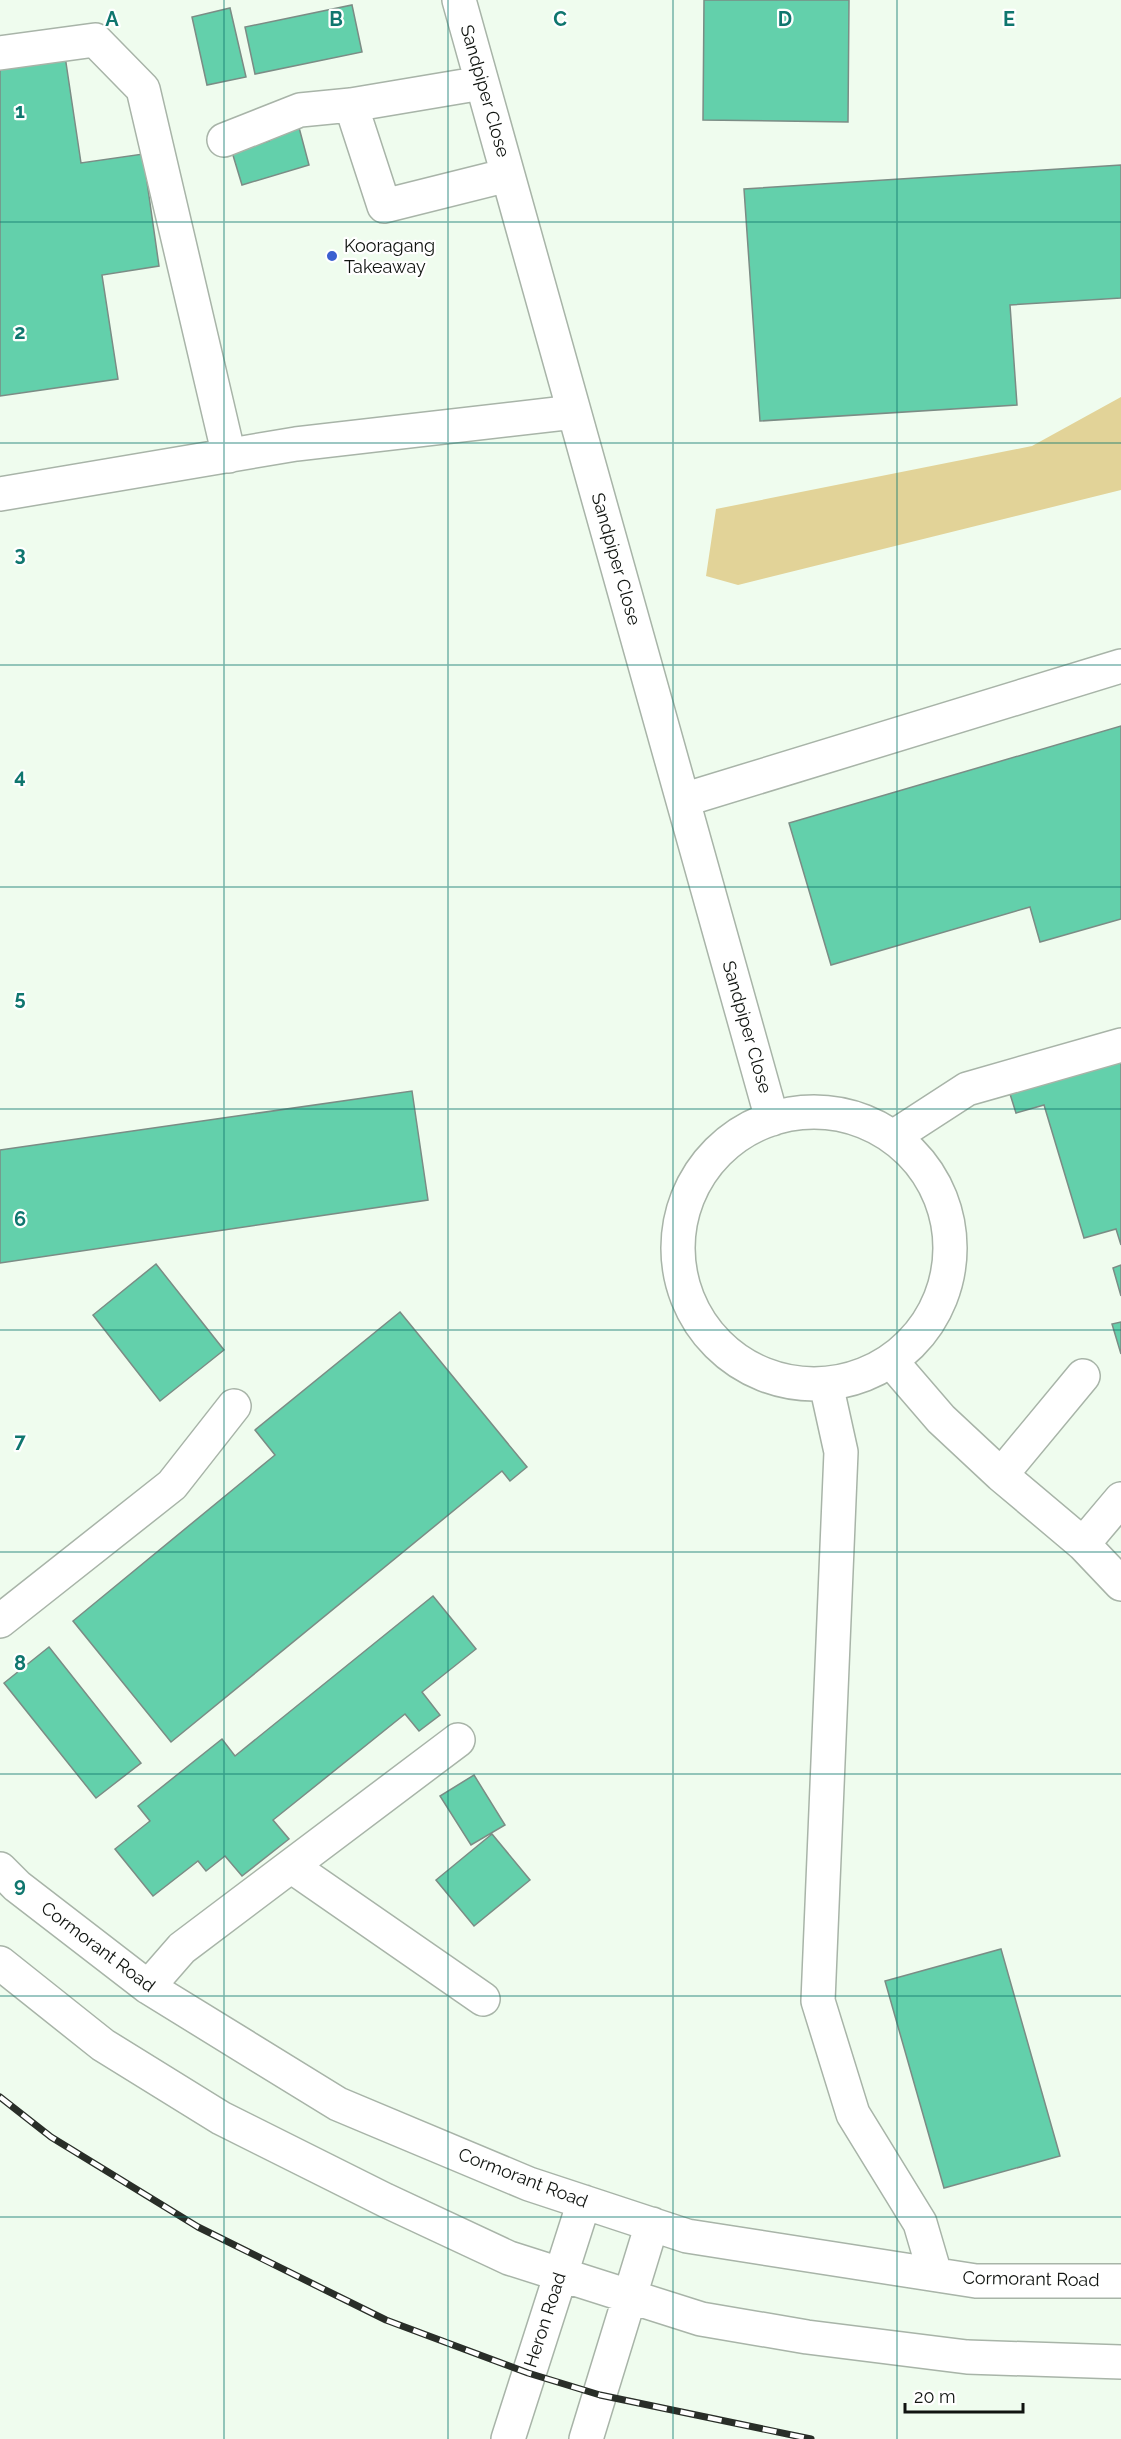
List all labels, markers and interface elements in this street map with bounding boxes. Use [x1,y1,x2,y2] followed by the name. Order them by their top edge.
[105,7,119,31] text: A
[329,7,343,31] text: B
[553,7,567,31] text: C
[778,7,792,31] text: D
[1003,7,1015,31] text: E
[457,22,515,160] street label: Sandpiper Close
[15,99,25,123] text: 1
[344,235,435,277] place label: Kooragang Takeaway
[325,249,339,263] marker: Kooragang Takeaway
[14,320,26,344] text: 2
[588,490,646,628] street label: Sandpiper Close
[14,542,26,566] text: 3
[14,764,26,788] text: 4
[719,958,777,1096] street label: Sandpiper Close
[14,986,26,1010] text: 5
[14,1207,26,1231] text: 6
[14,1429,26,1453] text: 7
[14,1651,26,1675] text: 8
[14,1873,26,1897] text: 9
[37,1897,159,1996] street label: Cormorant Road
[456,2143,591,2212] street label: Cormorant Road
[962,2267,1100,2290] street label: Cormorant Road
[519,2270,570,2370] street label: Heron Road
[905,2376,1024,2414] scale bar
[914,2386,956,2407] text: 20 m

